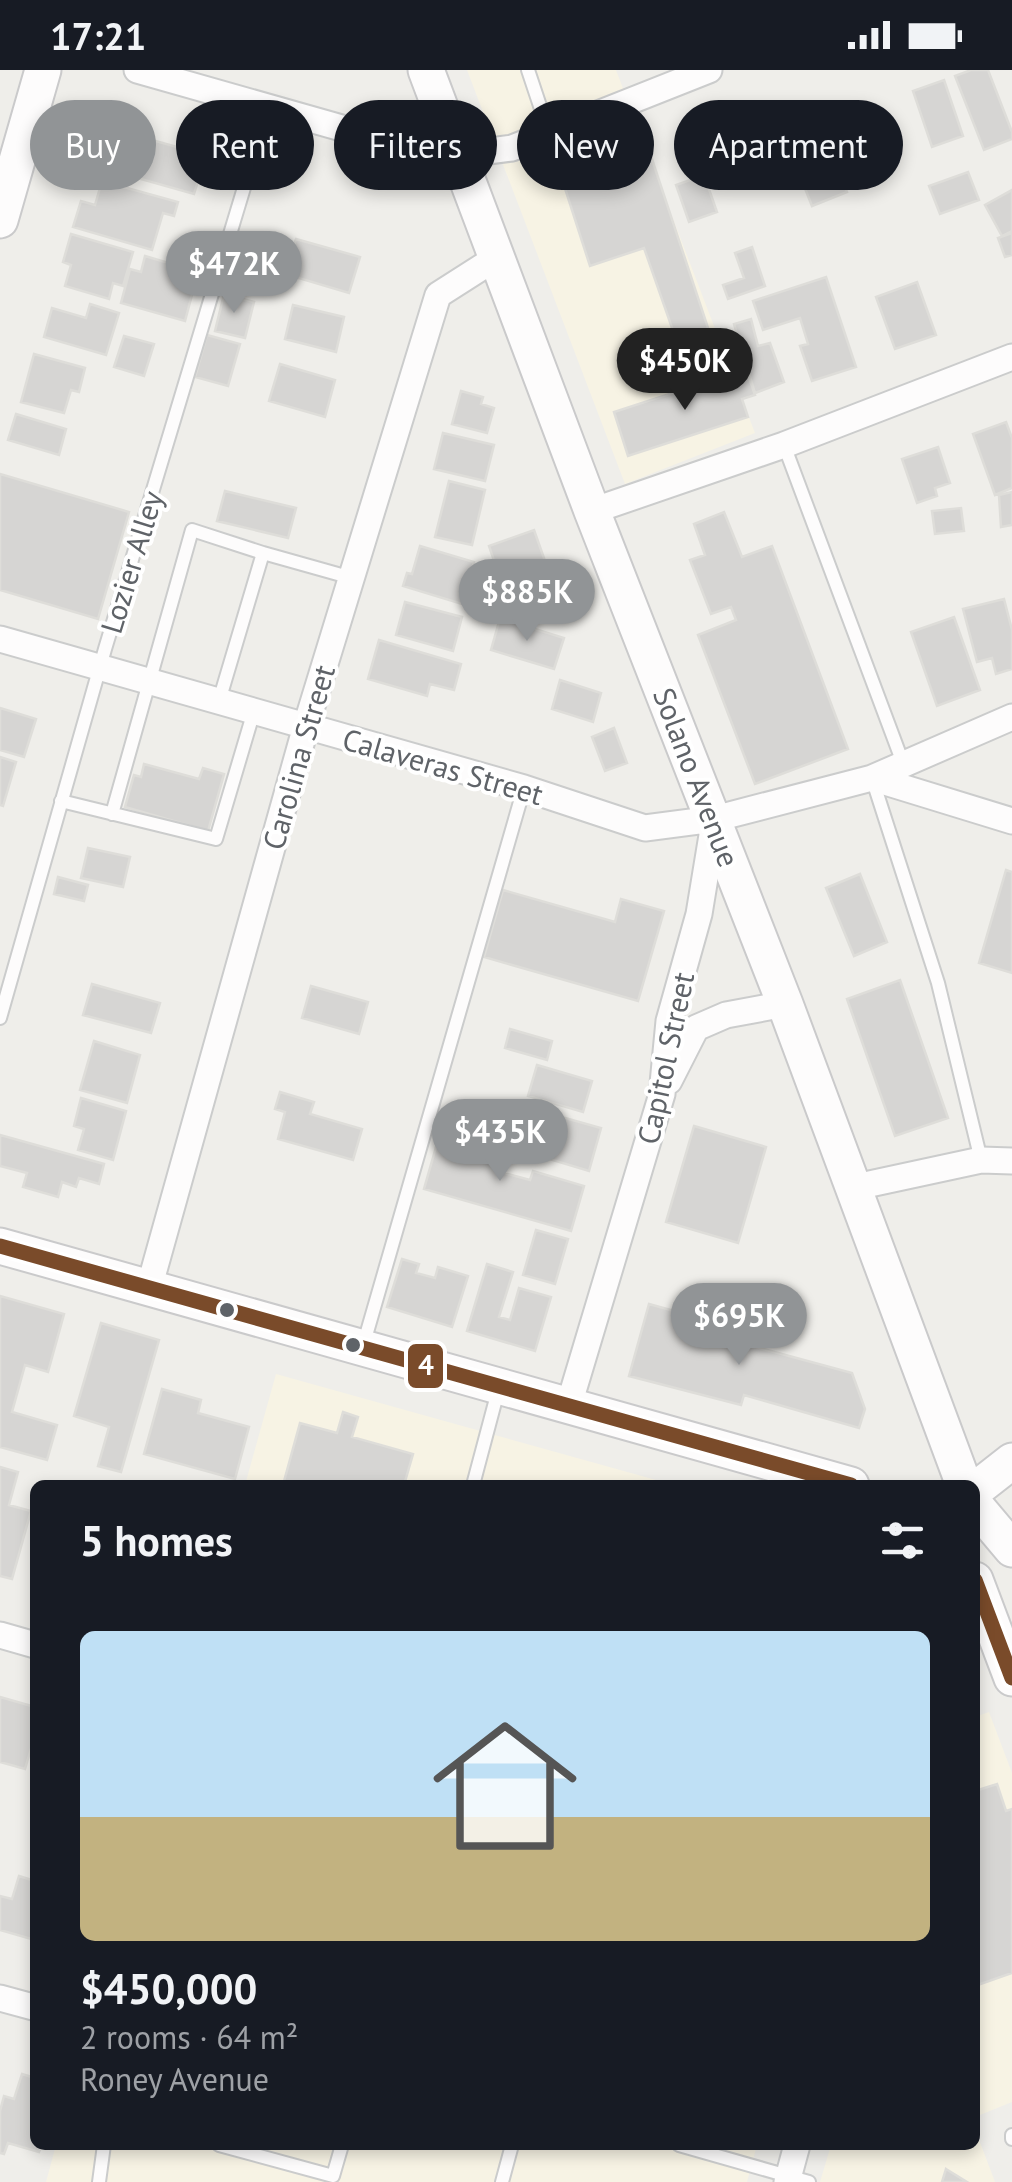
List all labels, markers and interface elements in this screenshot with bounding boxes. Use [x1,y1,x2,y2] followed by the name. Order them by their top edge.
[50,11,146,60] text: 17:21
[30,100,156,190] chip: Buy
[176,100,314,190] chip: Rent
[334,100,497,190] chip: Filters
[517,100,654,190] chip: New
[674,100,903,190] chip: Apartment
[164,231,304,316] pin: $472K
[188,242,280,284] text: $472K
[615,328,755,413] pin: $450K
[639,339,731,381] text: $450K
[91,486,171,638] street label: Lozier Alley
[457,559,597,644] pin: $885K
[481,570,573,612] text: $885K
[253,660,343,854] street label: Carolina Street
[645,682,749,872] street label: Solano Avenue
[338,719,548,813] street label: Calaveras Street
[628,968,702,1148] street label: Capitol Street
[430,1099,570,1184] pin: $435K
[454,1110,546,1152] text: $435K
[669,1283,809,1368] pin: $695K
[693,1294,785,1336] text: $695K
[217,1300,237,1320] unlabelled marker
[343,1335,363,1355] unlabelled marker
[406,1342,445,1390] line badge: 4
[418,1346,434,1383] text: 4
[80,1513,233,1568] text: 5 homes
[875,1513,930,1568] icon: filters
[415,1696,595,1876] icon: home
[80,1961,257,2016] text: $450,000
[80,2016,298,2058] text: 2 rooms · 64 m²
[80,2058,269,2100] text: Roney Avenue

